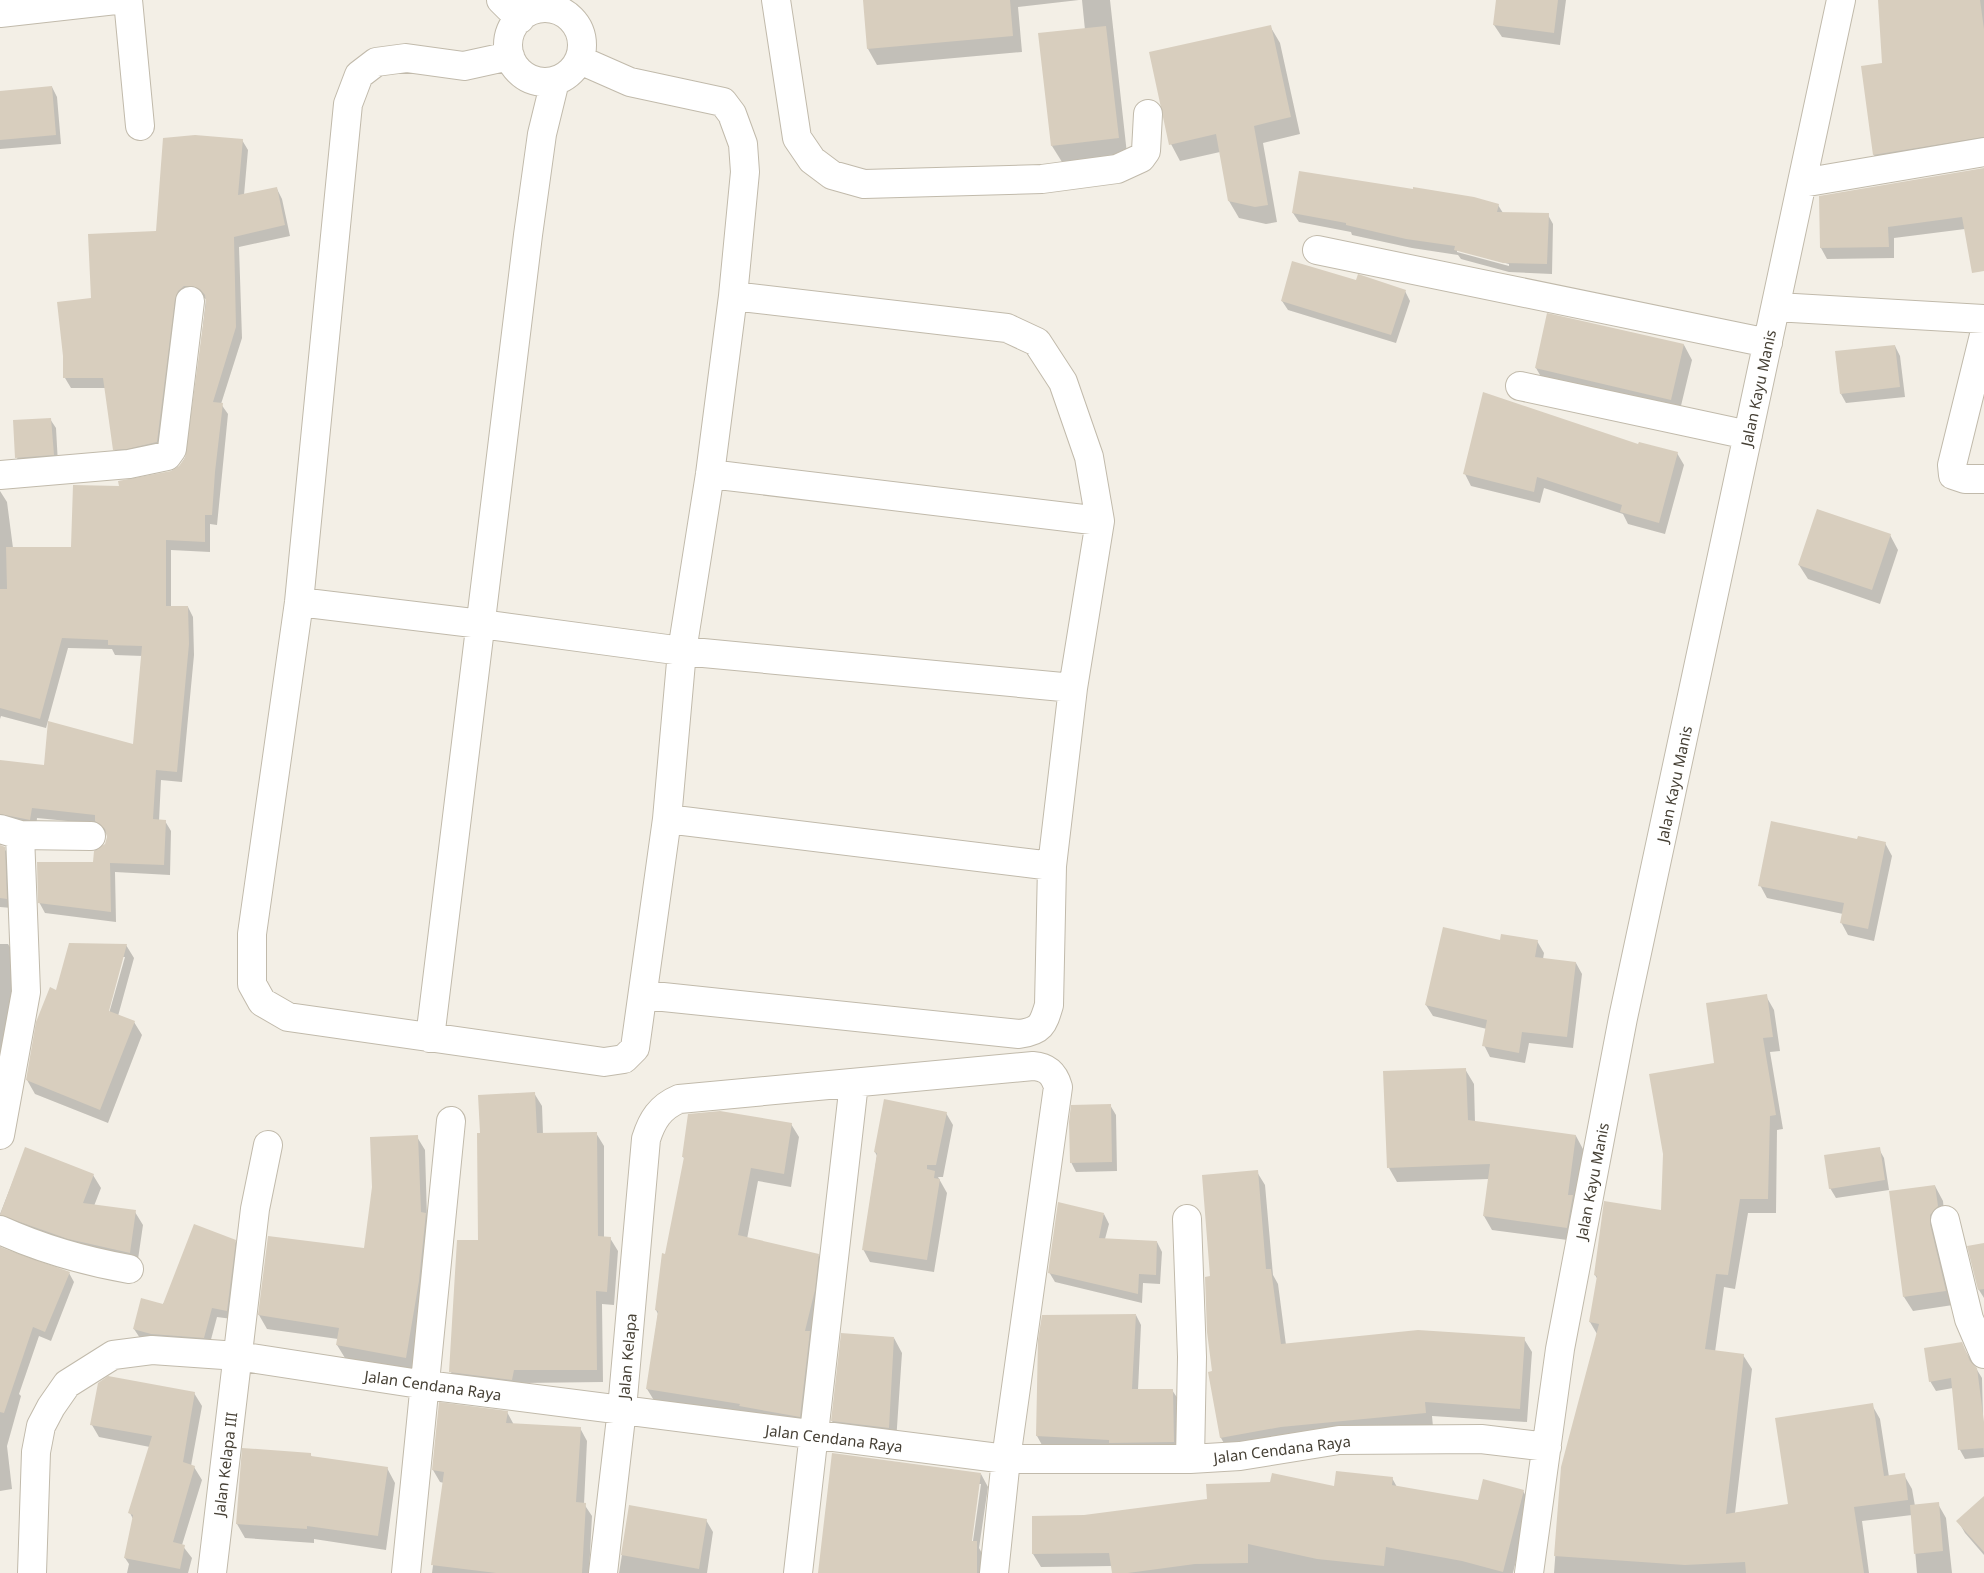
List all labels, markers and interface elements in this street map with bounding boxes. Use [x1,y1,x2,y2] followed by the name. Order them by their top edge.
[1735,328,1780,450] street label: Jalan Kayu Manis
[1651,724,1696,846] street label: Jalan Kayu Manis
[1570,1121,1613,1243] street label: Jalan Kayu Manis
[613,1312,641,1402] street label: Jalan Kelapa
[361,1365,503,1405] street label: Jalan Cendana Raya
[208,1411,241,1519] street label: Jalan Kelapa III
[762,1419,904,1456] street label: Jalan Cendana Raya
[1210,1431,1352,1468] street label: Jalan Cendana Raya

